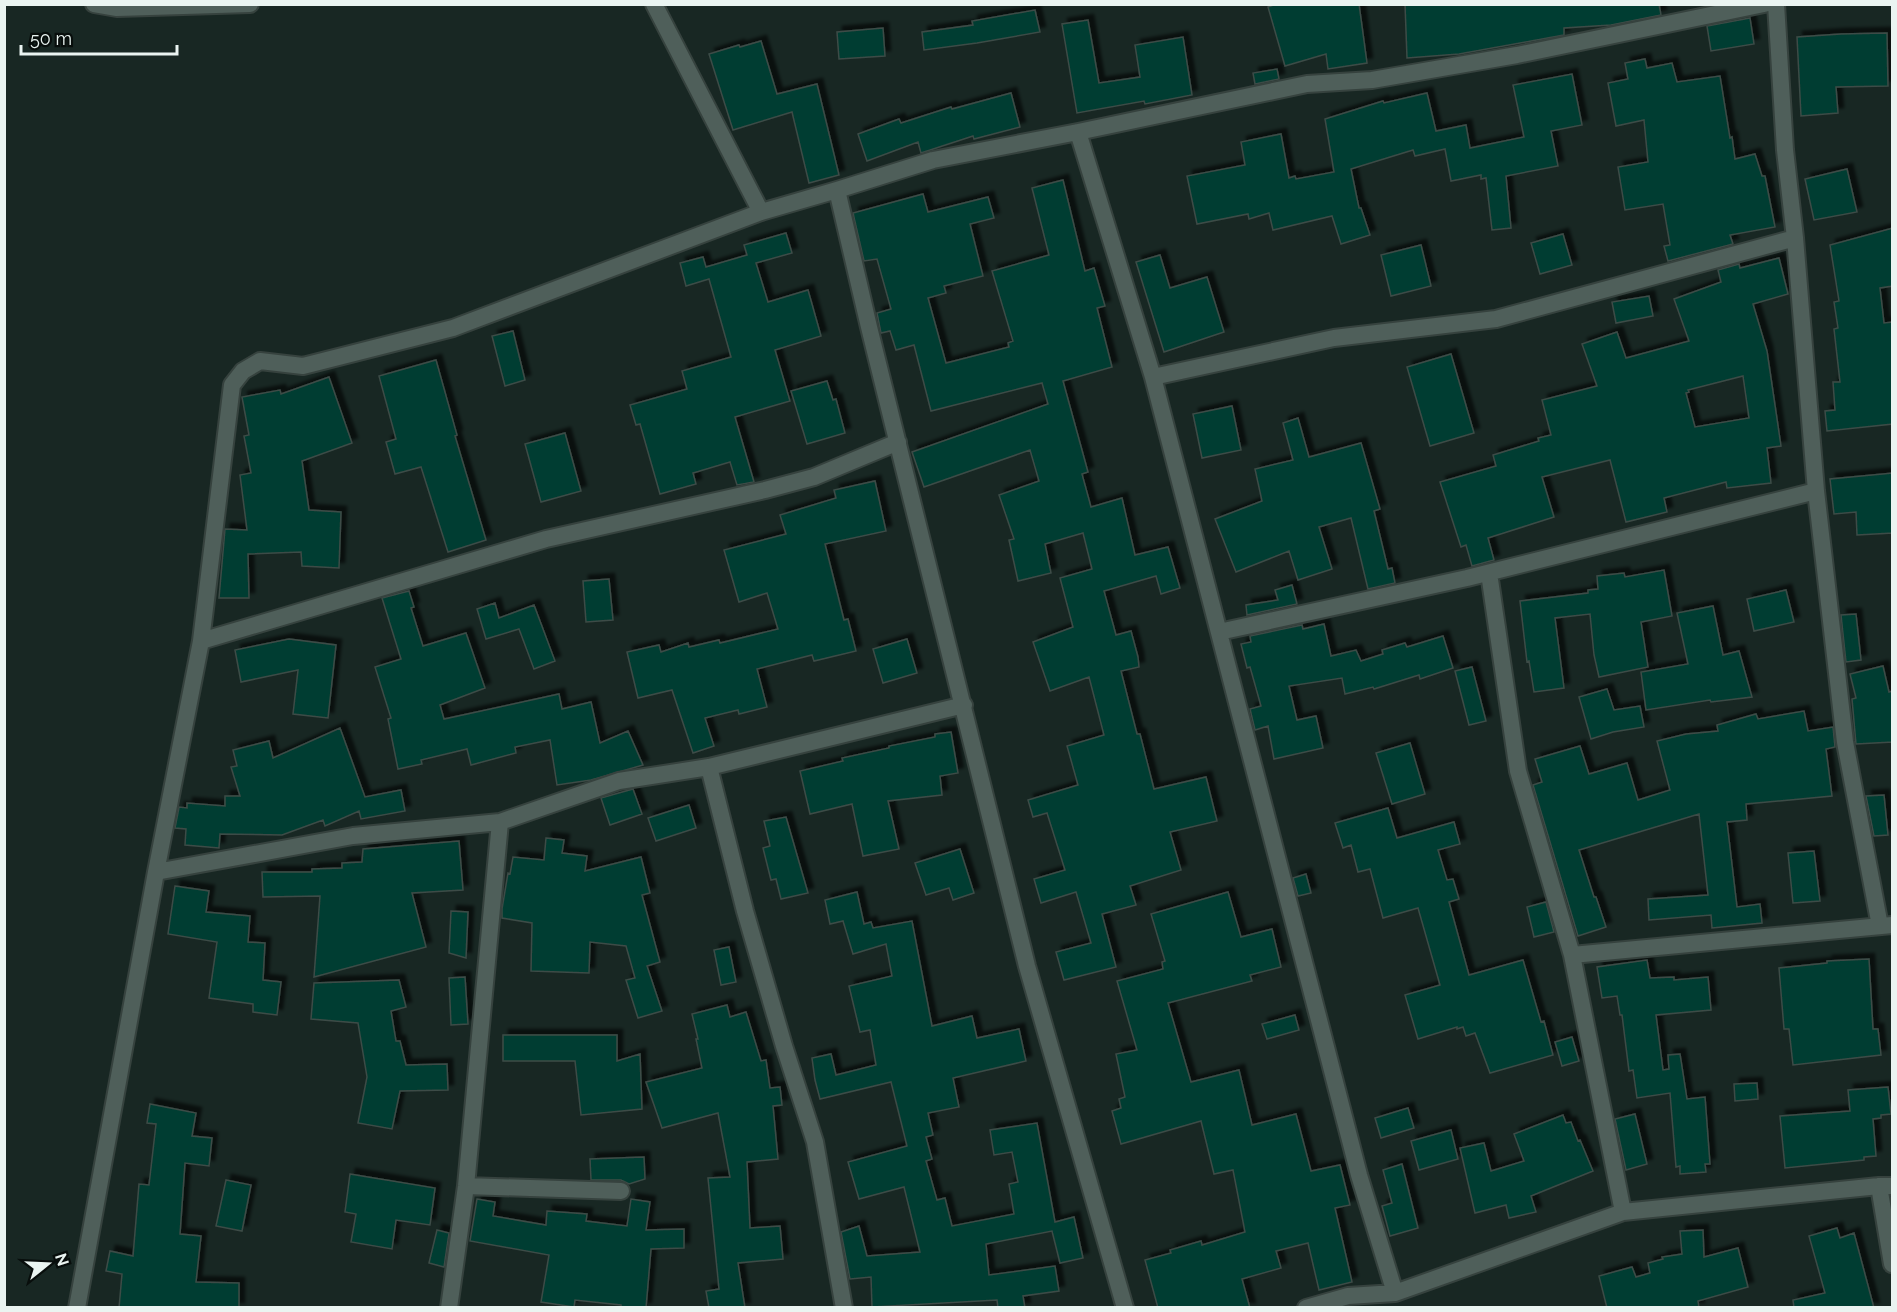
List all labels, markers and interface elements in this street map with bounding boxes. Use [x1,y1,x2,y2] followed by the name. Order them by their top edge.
[21,18,177,56] scale bar
[30,28,72,49] text: 50 m
[18,1234,78,1294] north arrow
[51,1251,73,1268] text: N

